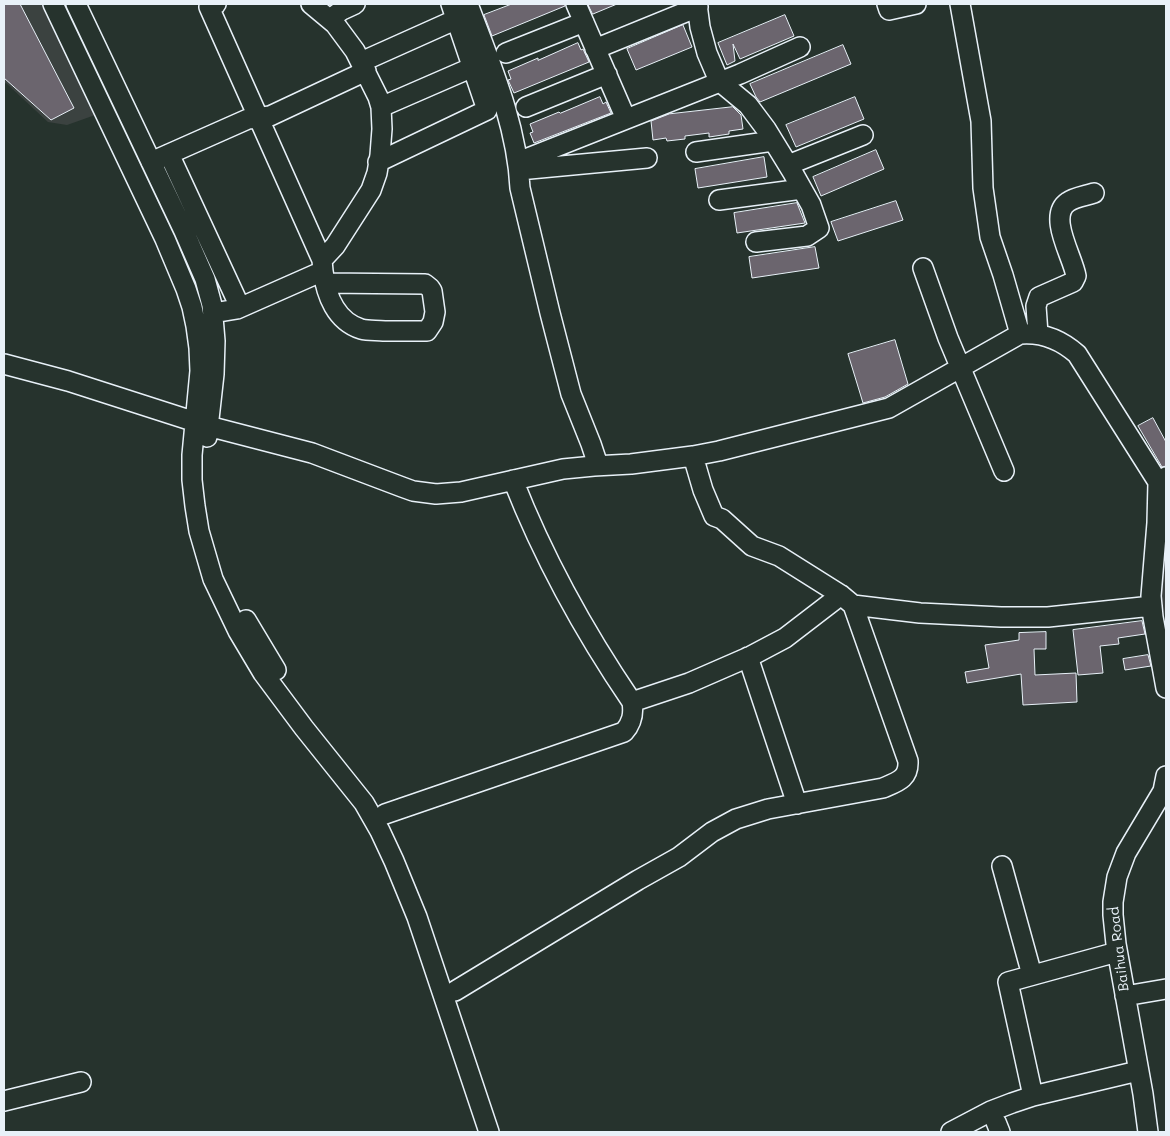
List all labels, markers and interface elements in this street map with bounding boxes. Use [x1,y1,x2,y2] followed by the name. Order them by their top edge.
[1105,906,1133,992] street label: Baihua Road

